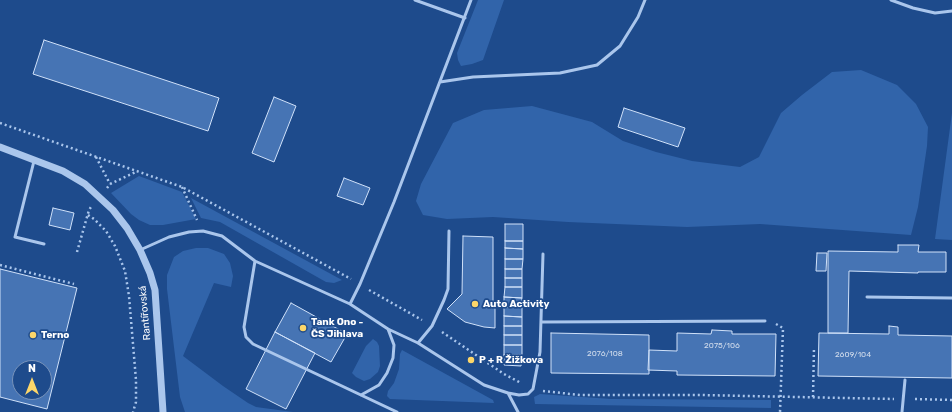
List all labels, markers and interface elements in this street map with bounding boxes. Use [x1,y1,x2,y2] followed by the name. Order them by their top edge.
[137,285,153,341] street label: Rantířovská
[483,298,549,310] place label: Auto Activity
[470,299,480,309] marker: Auto Activity
[311,316,363,340] place label: Tank Ono - ČS Jihlava
[298,323,308,333] marker: Tank Ono - ČS Jihlava
[41,329,69,341] place label: Terno
[28,330,38,340] marker: Terno
[704,341,740,351] house number: 2075/106
[587,349,623,359] house number: 2076/108
[835,350,871,360] house number: 2609/104
[479,354,543,366] place label: P + R Žižkova
[466,355,476,365] marker: P + R Žižkova
[12,360,52,400] north arrow
[28,362,36,375] text: N

